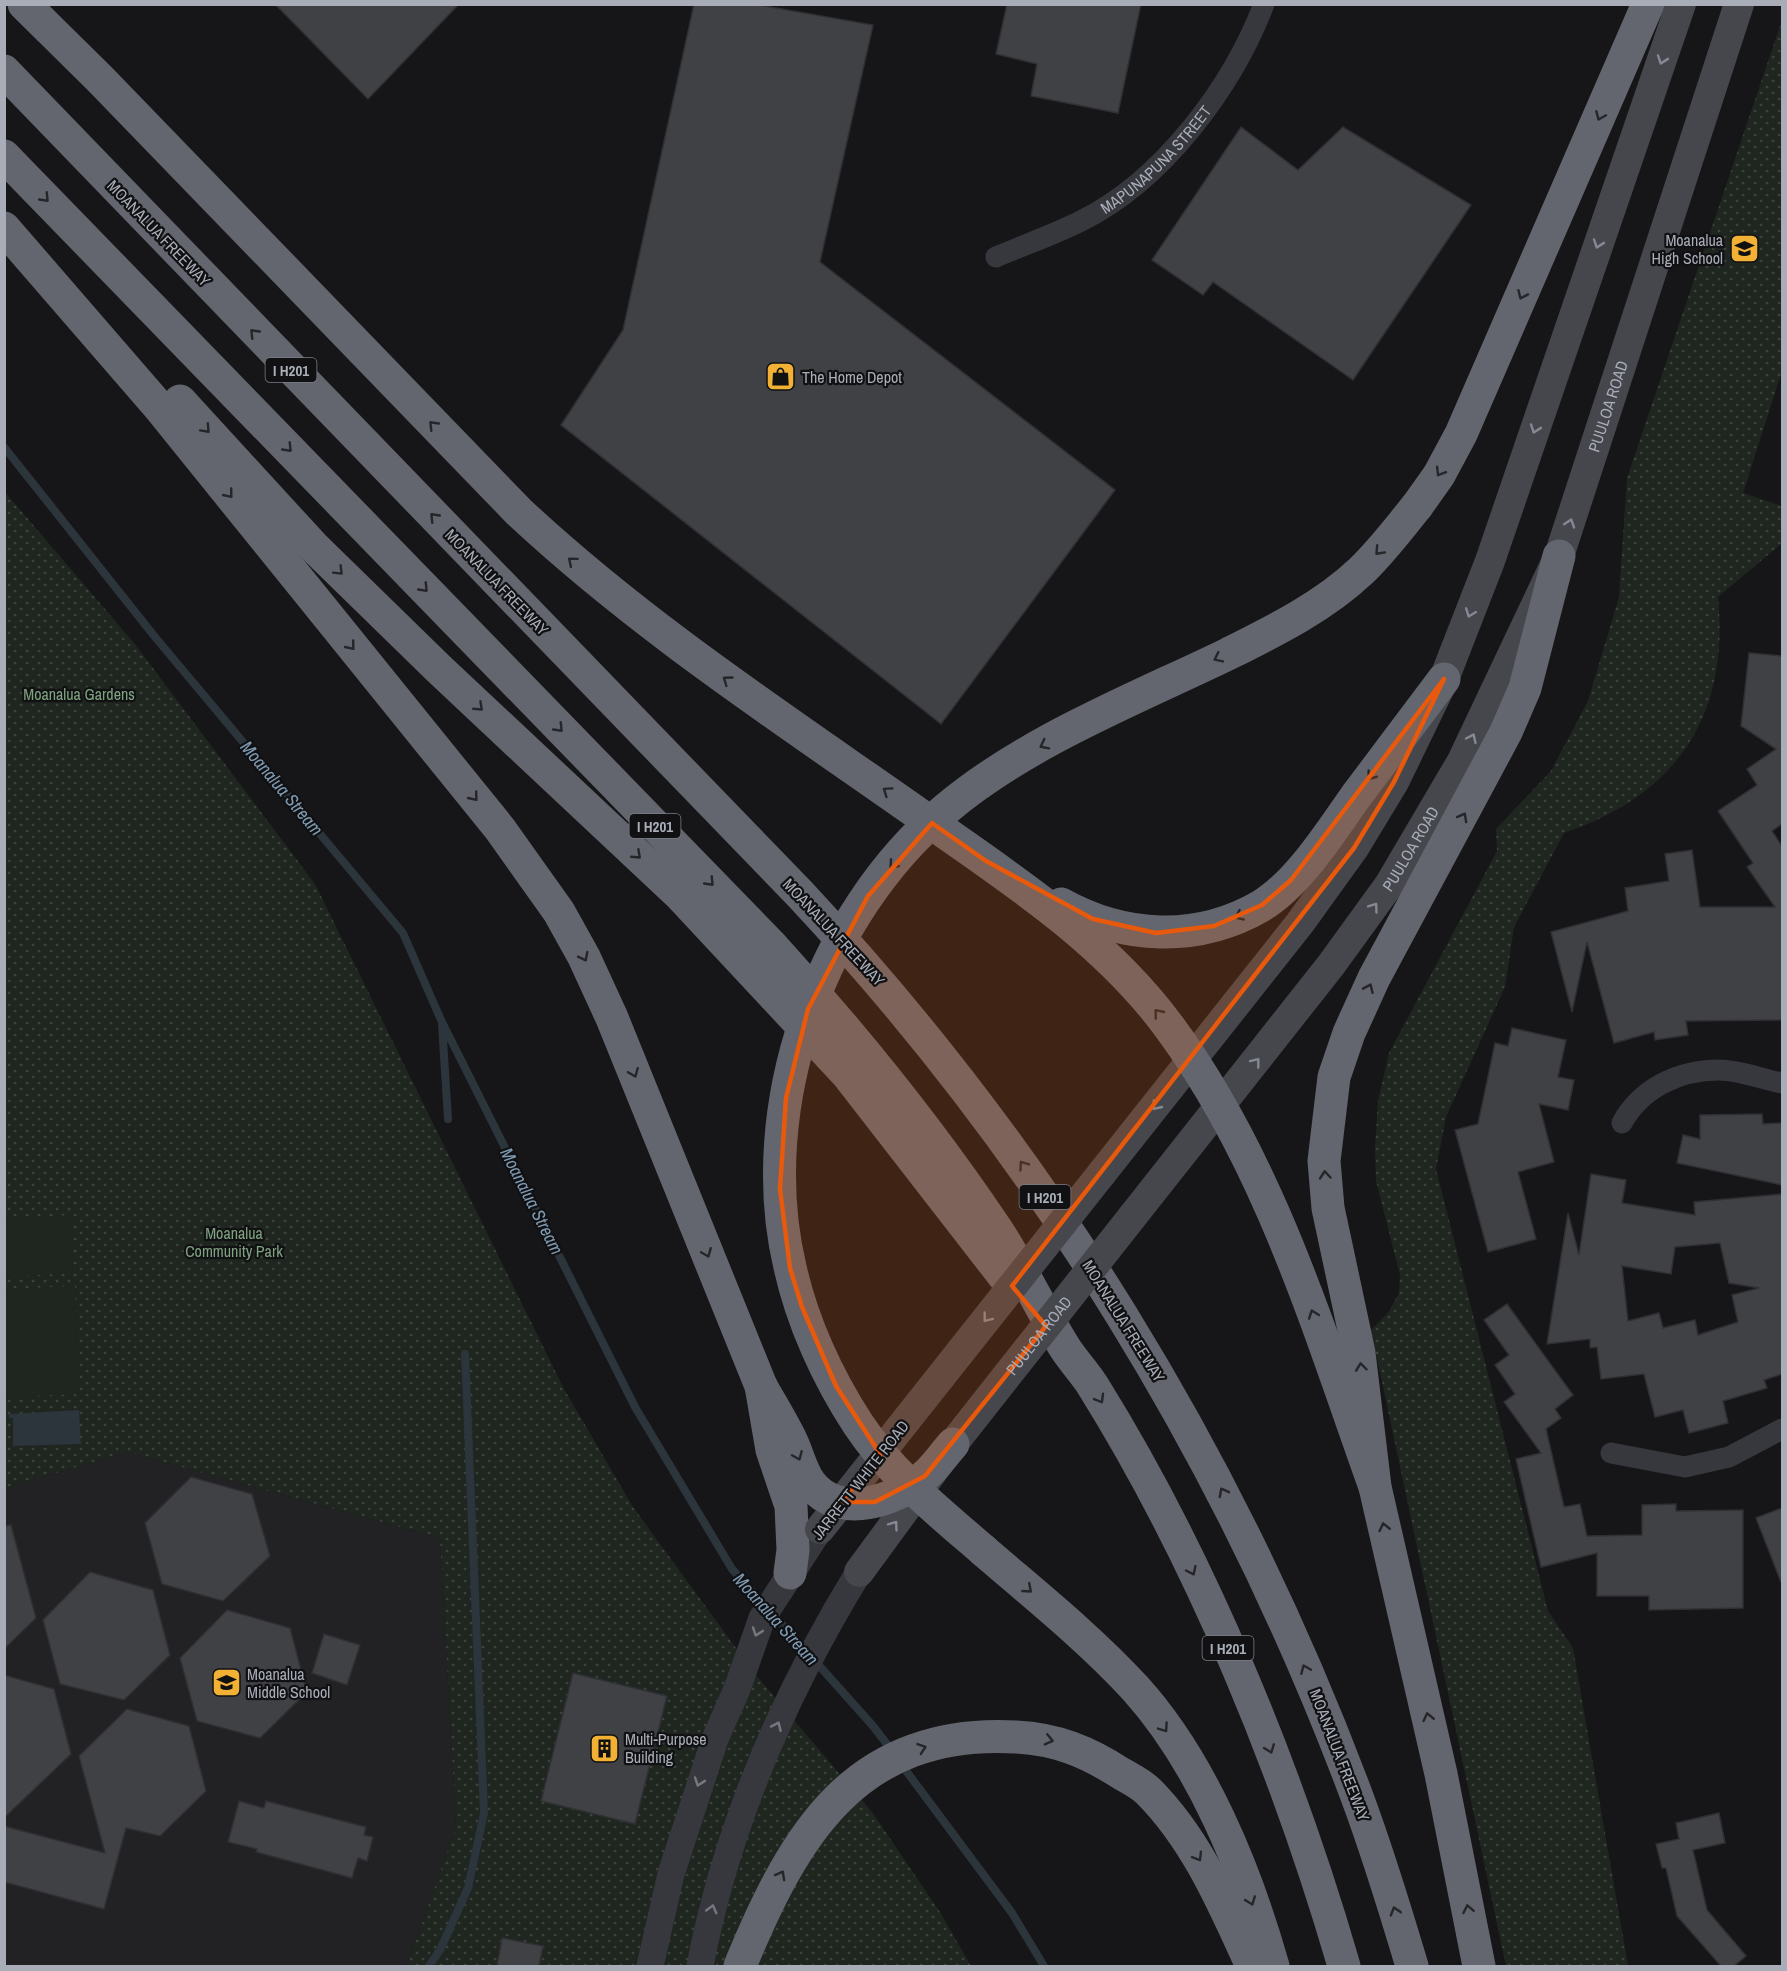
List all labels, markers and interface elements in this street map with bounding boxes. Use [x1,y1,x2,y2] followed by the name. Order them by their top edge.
[1656,54,1669,65] one-way arrow
[1096,101,1216,219] street label: MAPUNAPUNA STREET
[1595,110,1607,121] one-way arrow
[102,175,216,291] street label: MOANALUA FREEWAY
[38,190,49,201] one-way arrow
[1652,229,1724,269] place label: Moanalua High School
[1728,233,1760,265] school or university icon: Moanalua High School
[1593,238,1605,249] one-way arrow
[1517,289,1529,300] one-way arrow
[251,329,262,340] one-way arrow
[266,358,316,382] road number: I H201
[1583,358,1633,455] street label: PUULOA ROAD
[765,361,797,393] shop icon: The Home Depot
[802,366,902,388] place label: The Home Depot
[429,421,440,431] one-way arrow
[199,422,210,433] one-way arrow
[1530,423,1542,434] one-way arrow
[281,441,292,451] one-way arrow
[1436,466,1448,476] one-way arrow
[221,487,232,498] one-way arrow
[431,514,442,525] one-way arrow
[1563,518,1575,529] one-way arrow
[440,524,554,640] street label: MOANALUA FREEWAY
[1376,543,1387,554] one-way arrow
[568,557,579,568] one-way arrow
[332,564,343,575] one-way arrow
[416,580,427,591] one-way arrow
[1465,606,1477,617] one-way arrow
[343,639,354,650] one-way arrow
[1214,651,1225,663] one-way arrow
[722,676,733,687] one-way arrow
[23,683,135,705] park label: Moanalua Gardens
[473,700,483,711] one-way arrow
[552,721,563,732] one-way arrow
[1464,734,1476,745] one-way arrow
[235,735,329,841] water label: Moanalua Stream
[1039,737,1050,749] one-way arrow
[1368,770,1379,781] one-way arrow
[882,788,893,799] one-way arrow
[467,790,478,801] one-way arrow
[1377,802,1444,896] street label: PUULOA ROAD
[1455,812,1467,823] one-way arrow
[630,814,680,838] road number: I H201
[630,847,641,858] one-way arrow
[889,858,900,869] one-way arrow
[778,873,890,991] street label: MOANALUA FREEWAY
[703,875,714,886] one-way arrow
[1367,902,1378,913] one-way arrow
[1234,908,1245,920] one-way arrow
[577,951,588,962] one-way arrow
[1362,983,1374,994] one-way arrow
[1155,1009,1166,1020] one-way arrow
[1248,1057,1259,1068] one-way arrow
[627,1066,639,1077] one-way arrow
[1152,1099,1163,1110] one-way arrow
[494,1143,570,1259] water label: Moanalua Stream
[1019,1160,1030,1171] one-way arrow
[1319,1171,1332,1180] one-way arrow
[1020,1185,1070,1209] road number: I H201
[185,1222,283,1262] park label: Moanalua Community Park
[700,1247,712,1258] one-way arrow
[1078,1256,1171,1386] street label: MOANALUA FREEWAY
[1001,1291,1077,1380] street label: PUULOA ROAD
[1307,1309,1320,1320] one-way arrow
[984,1311,995,1322] one-way arrow
[1355,1362,1367,1371] one-way arrow
[1093,1392,1104,1403] one-way arrow
[806,1416,914,1544] street label: JARRETT WHITE ROAD
[791,1450,803,1461] one-way arrow
[1218,1488,1230,1499] one-way arrow
[887,1520,898,1531] one-way arrow
[1379,1523,1392,1533] one-way arrow
[1184,1564,1196,1575] one-way arrow
[728,1567,824,1671] water label: Moanalua Stream
[1021,1582,1032,1593] one-way arrow
[752,1626,764,1637] one-way arrow
[1202,1636,1254,1660] road number: I H201
[247,1663,330,1703] place label: Moanalua Middle School
[1301,1664,1313,1675] one-way arrow
[210,1667,242,1699] school or university icon: Moanalua Middle School
[1305,1686,1375,1825] street label: MOANALUA FREEWAY
[1422,1713,1435,1723] one-way arrow
[770,1721,782,1732] one-way arrow
[1157,1721,1168,1732] one-way arrow
[625,1728,707,1768] place label: Multi-Purpose Building
[588,1732,620,1764] building icon: Multi-Purpose Building
[1044,1733,1054,1746] one-way arrow
[916,1743,927,1756] one-way arrow
[1263,1743,1275,1754] one-way arrow
[694,1777,707,1787] one-way arrow
[1191,1851,1203,1861] one-way arrow
[774,1871,786,1881] one-way arrow
[1243,1896,1256,1906] one-way arrow
[1462,1904,1475,1914] one-way arrow
[705,1905,718,1915] one-way arrow
[1390,1906,1402,1916] one-way arrow

